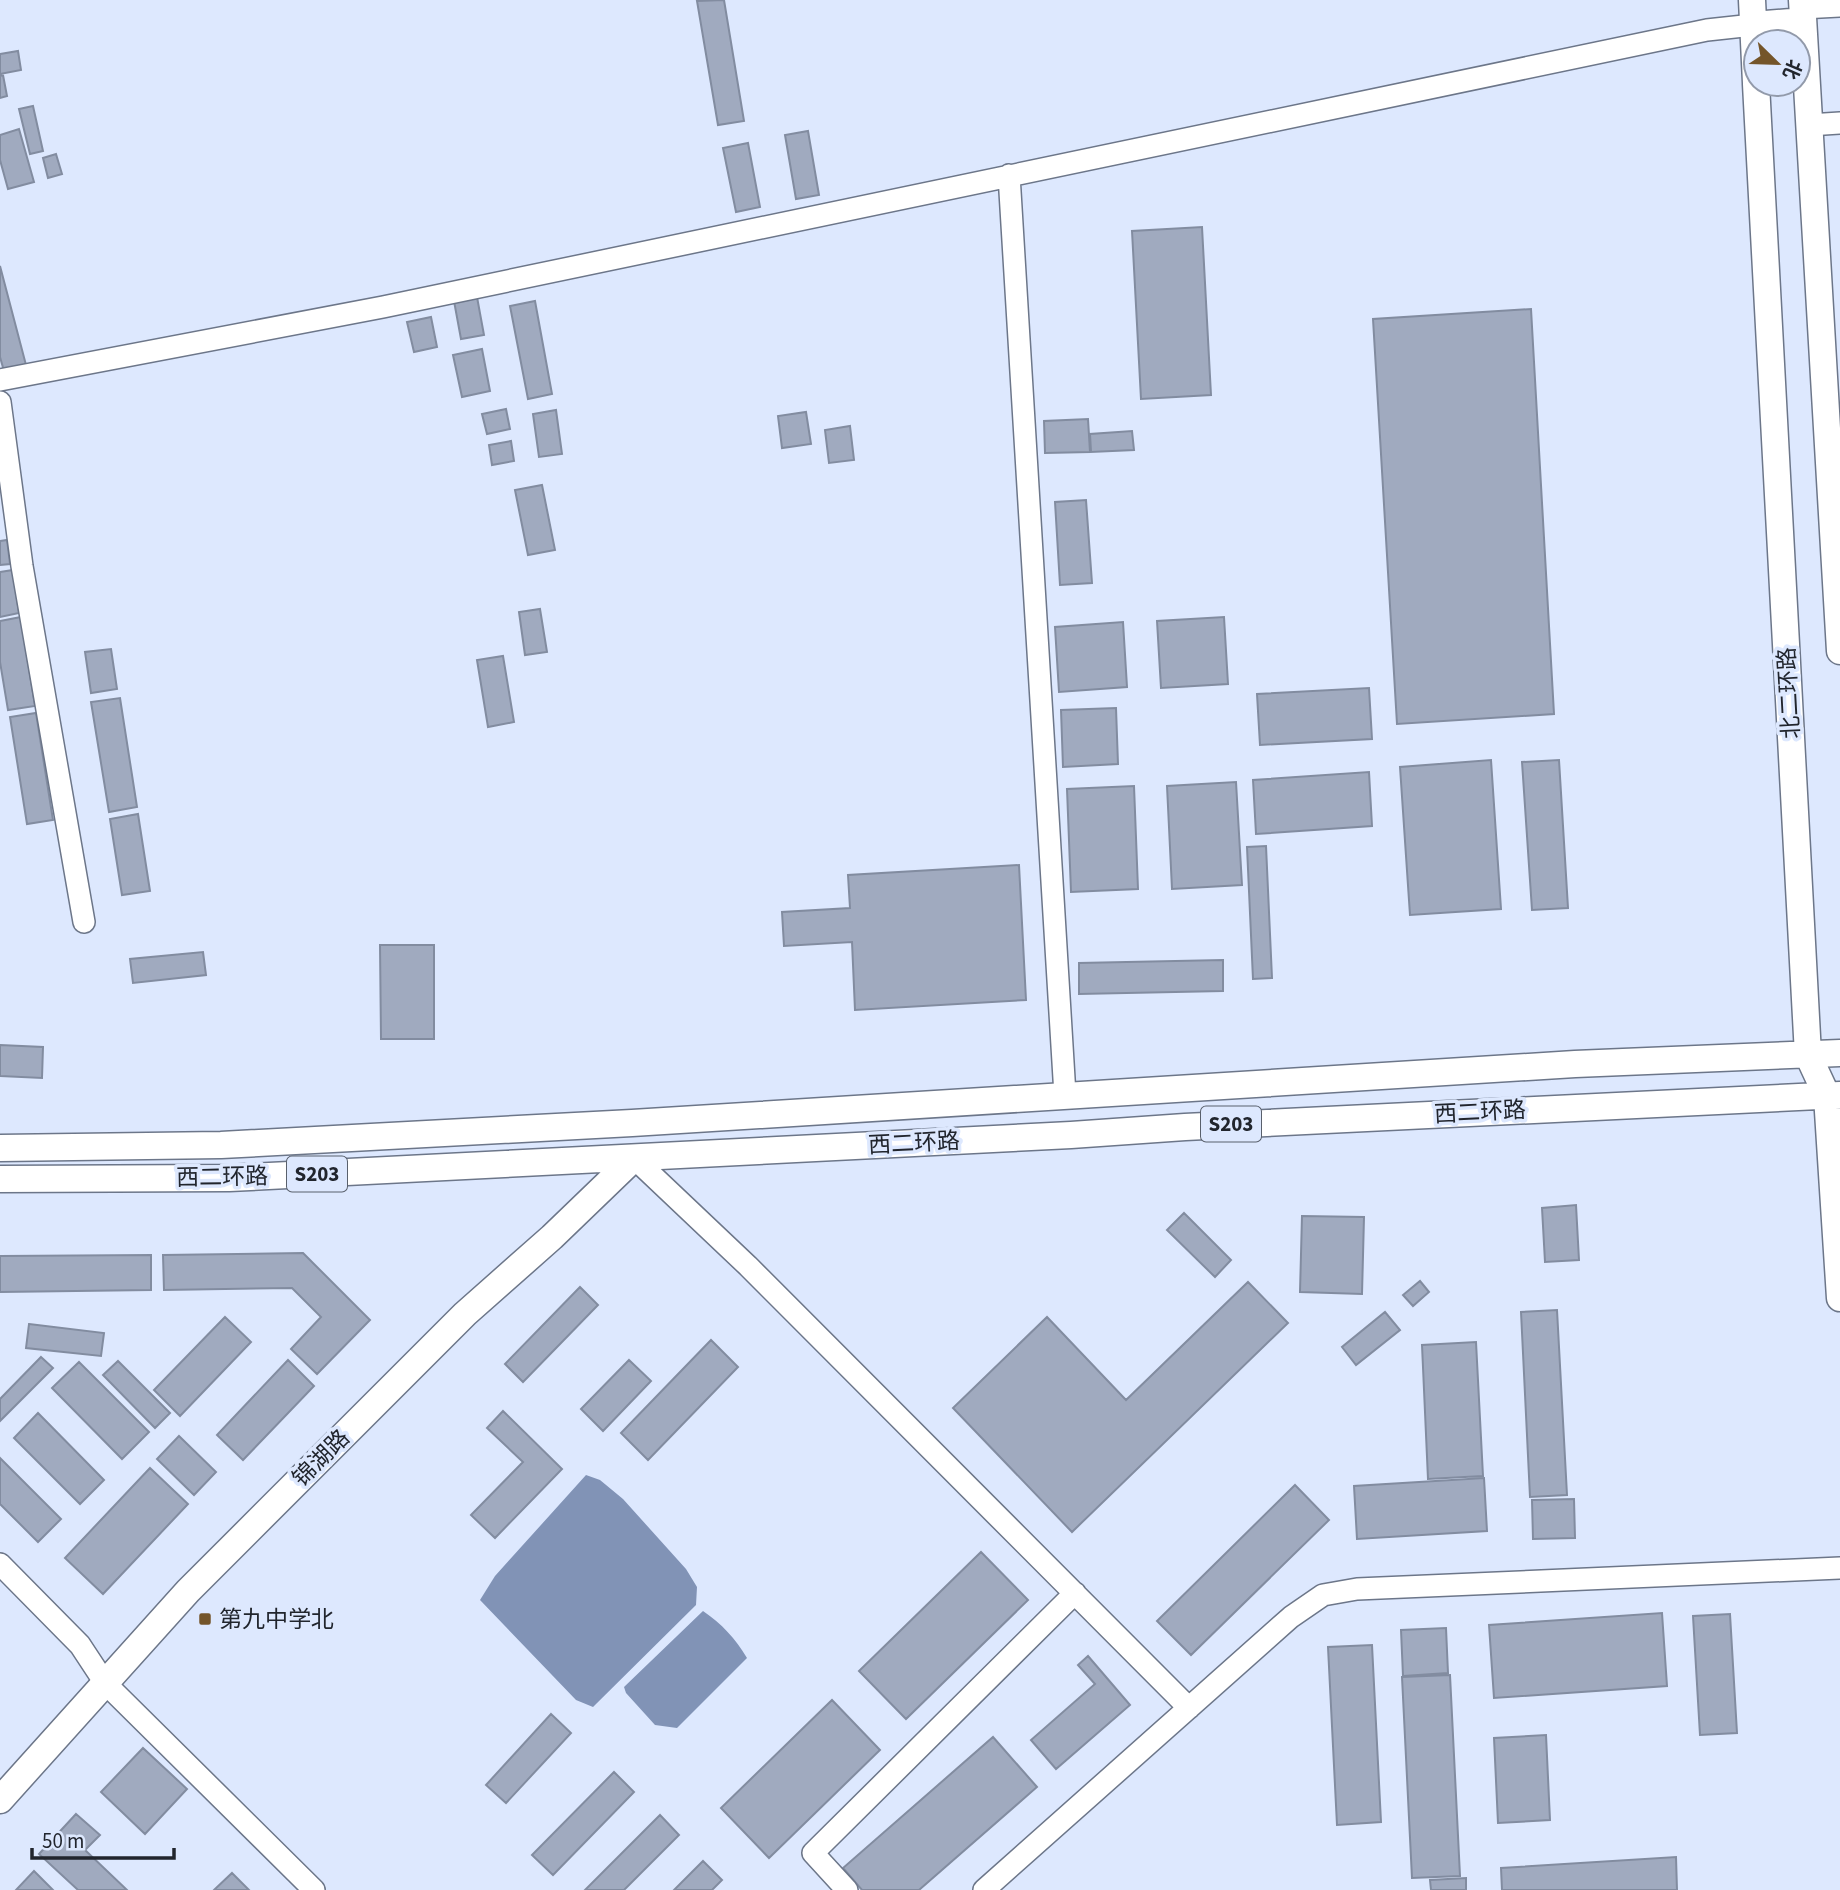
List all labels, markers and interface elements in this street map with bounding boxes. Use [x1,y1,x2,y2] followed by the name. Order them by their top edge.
[1742,28,1812,98] north arrow
[1775,55,1807,83] text: 北
[1770,646,1808,740] street label: 北二环路
[1433,1093,1527,1131] street label: 西二环路
[1201,1106,1261,1142] road number: S203
[867,1124,961,1162] street label: 西二环路
[287,1156,347,1192] road number: S203
[176,1160,268,1194] street label: 西二环路
[285,1422,357,1494] street label: 锦湖路
[219,1603,334,1636] place label: 第九中学北
[197,1611,213,1627] marker: 第九中学北
[32,1816,173,1860] scale bar
[42,1826,84,1856] text: 50 m

